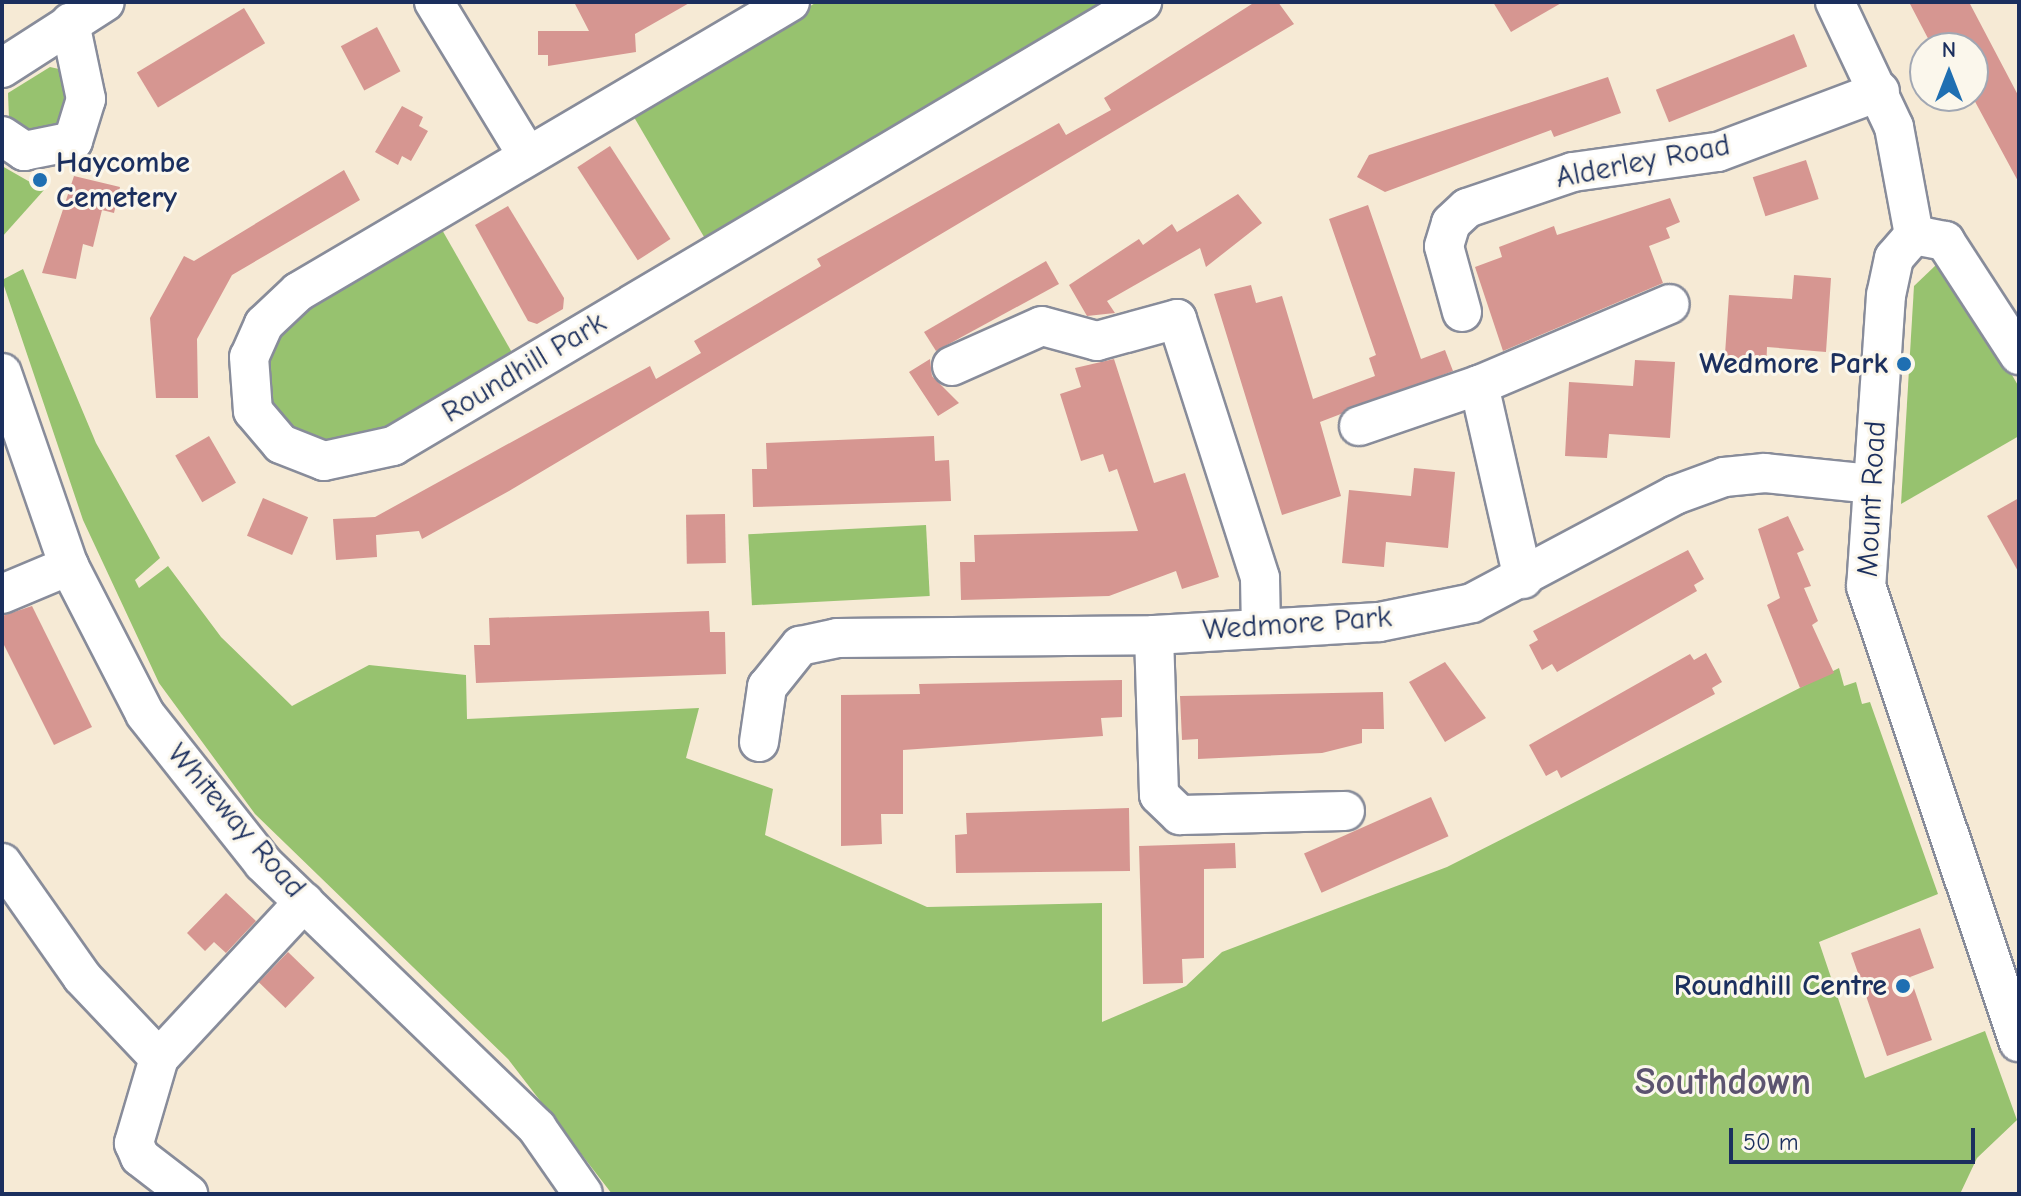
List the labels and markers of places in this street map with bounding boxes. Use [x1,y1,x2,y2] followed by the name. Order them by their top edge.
[56,145,190,216] place label: Haycombe Cemetery
[31,171,49,189] marker: Haycombe Cemetery
[1699,346,1888,382] place label: Wedmore Park
[1895,355,1913,373] marker: Wedmore Park
[1674,968,1887,1004] place label: Roundhill Centre
[1894,977,1912,995] marker: Roundhill Centre

